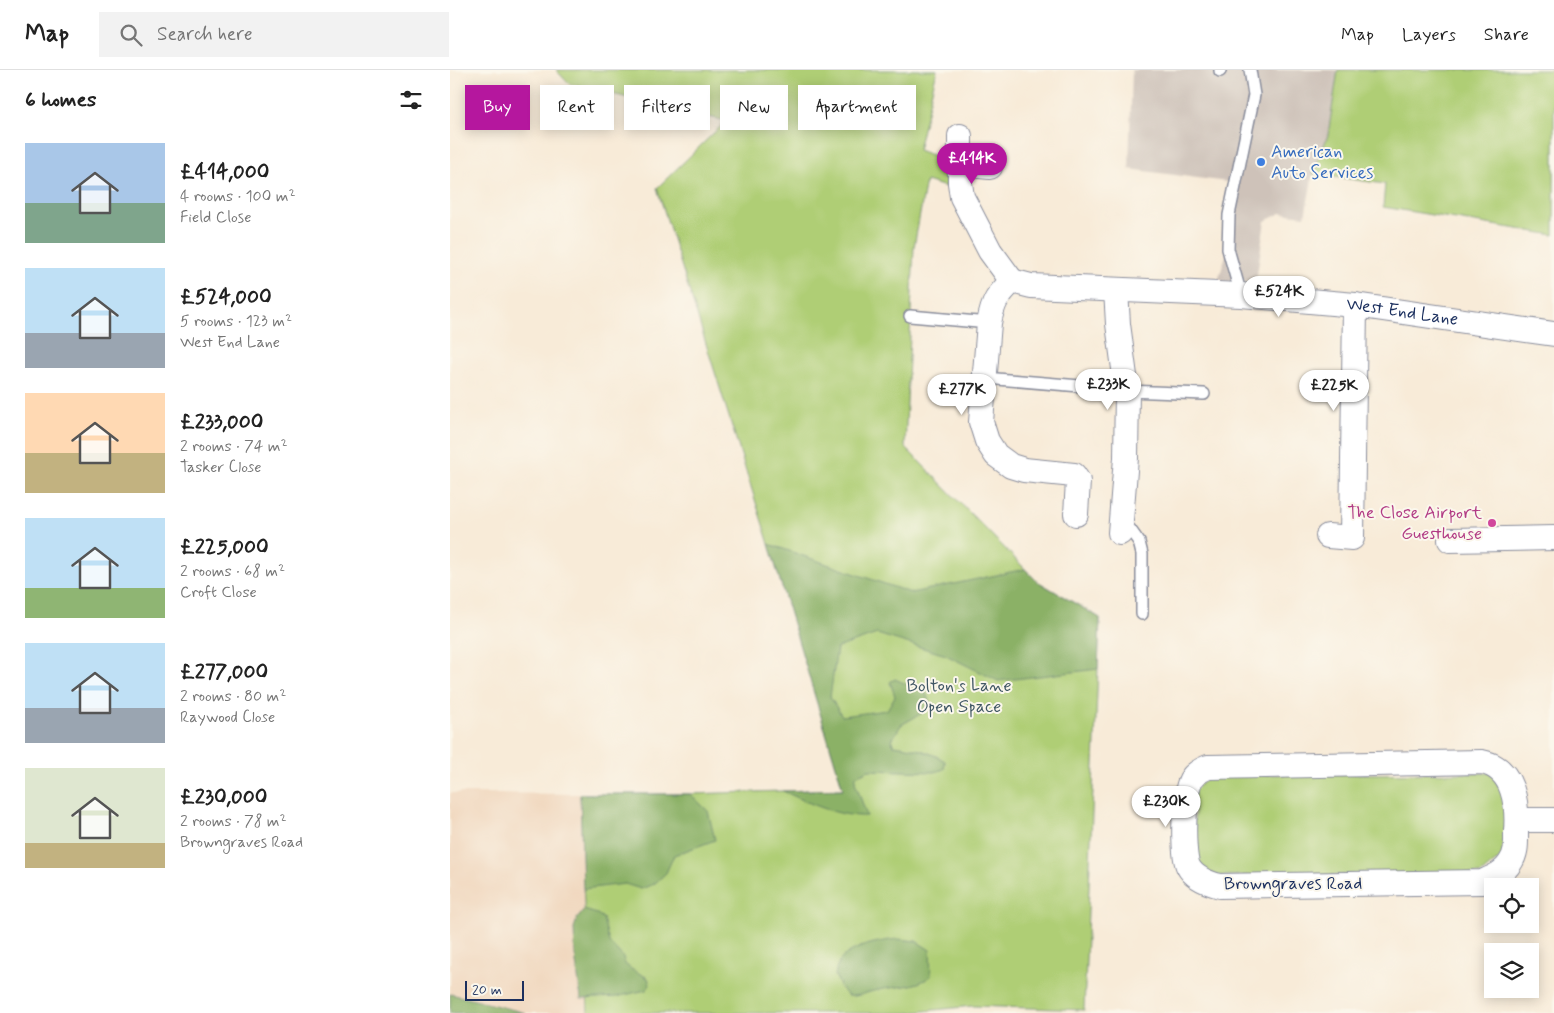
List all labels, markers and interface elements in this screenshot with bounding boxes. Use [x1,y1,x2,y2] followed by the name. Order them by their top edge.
[99,12,449,57] search box
[25,19,69,50] text: Map
[117,21,145,49] icon: search
[157,22,253,47] text: Search here
[1341,23,1374,47] text: Map
[1402,23,1456,47] text: Layers
[1484,23,1529,47] text: Share
[465,85,530,130] chip: Buy
[540,85,614,130] chip: Rent
[624,85,710,130] chip: Filters
[720,85,788,130] chip: New
[798,85,916,130] chip: Apartment
[25,86,96,114] text: 6 homes
[397,86,425,114] icon: filters
[1271,140,1373,185] place label: American Auto Services
[937,142,1007,185] pin: £414K
[948,148,996,169] text: £414K
[1255,156,1267,168] marker: American Auto Services
[180,158,269,186] text: £414,000
[65,163,125,223] icon: home
[180,186,296,207] text: 4 rooms · 100 m²
[180,207,251,228] text: Field Close
[1244,276,1314,318] pin: £524K
[1254,281,1304,302] text: £524K
[180,283,272,311] text: £524,000
[65,288,125,348] icon: home
[1345,292,1460,332] street label: West End Lane
[180,311,292,332] text: 5 rooms · 123 m²
[180,332,280,353] text: West End Lane
[1073,368,1143,411] pin: £233K
[1299,370,1369,412] pin: £225K
[927,374,997,416] pin: £277K
[1086,374,1130,395] text: £233K
[1310,375,1358,396] text: £225K
[938,379,986,400] text: £277K
[180,408,263,436] text: £233,000
[65,413,125,473] icon: home
[180,436,288,457] text: 2 rooms · 74 m²
[180,457,262,478] text: Tasker Close
[1347,501,1482,546] place label: The Close Airport Guesthouse
[1486,517,1498,529] marker: The Close Airport Guesthouse
[180,533,269,561] text: £225,000
[65,538,125,598] icon: home
[180,561,285,582] text: 2 rooms · 68 m²
[180,582,257,603] text: Croft Close
[180,658,268,686] text: £277,000
[65,663,125,723] icon: home
[907,674,1012,719] park label: Bolton's Lane Open Space
[180,686,286,707] text: 2 rooms · 80 m²
[180,707,275,728] text: Raywood Close
[180,783,267,811] text: £230,000
[1131,786,1201,828] pin: £230K
[65,788,125,848] icon: home
[1143,791,1189,812] text: £230K
[180,811,287,832] text: 2 rooms · 78 m²
[180,832,303,853] text: Browngraves Road
[1224,872,1362,897] street label: Browngraves Road
[1484,878,1539,998] map controls
[1484,878,1539,933] button: locate
[1484,943,1539,998] button: layers
[465,978,524,1001] scale bar
[472,981,502,999] text: 20 m

